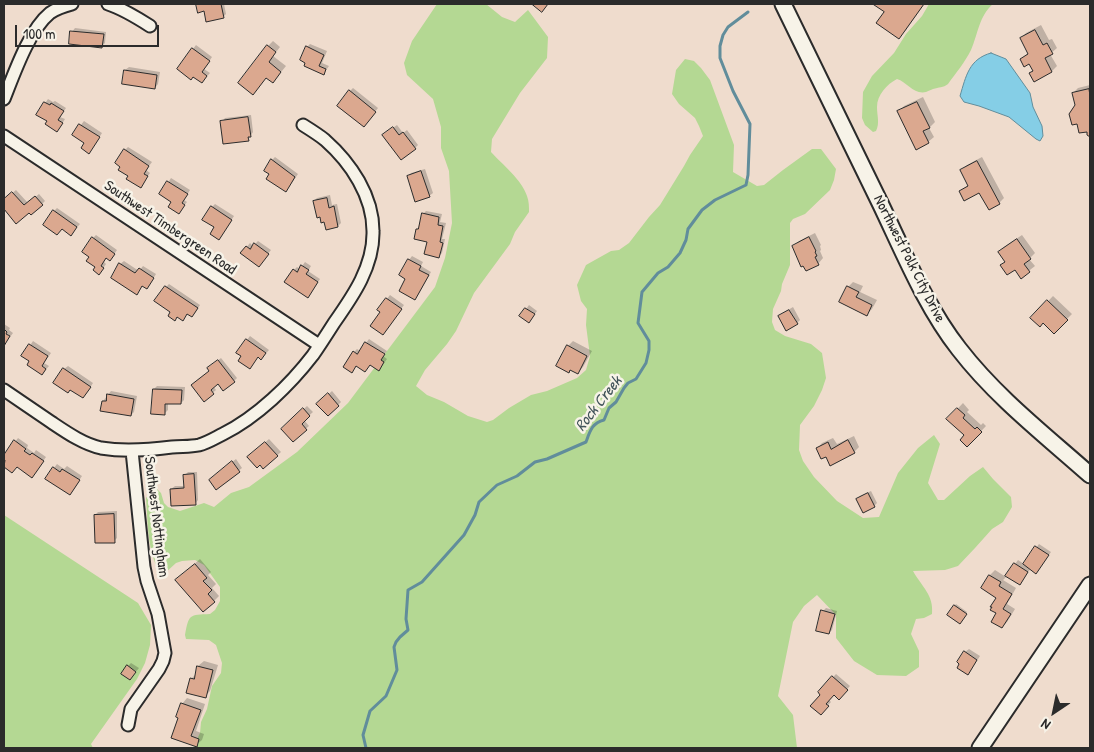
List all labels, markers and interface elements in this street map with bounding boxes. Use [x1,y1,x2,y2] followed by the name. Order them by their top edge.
[18,15,161,47] scale bar
[23,23,56,44] text: 100 m
[101,177,239,279] street label: Southwest Timbergreen Road
[869,192,949,326] street label: Northwest Polk City Drive
[572,373,626,435] water label: Rock Creek
[140,456,172,578] street label: Southwest Nottingham
[1029,687,1079,737] north arrow
[1037,715,1054,735] text: N

